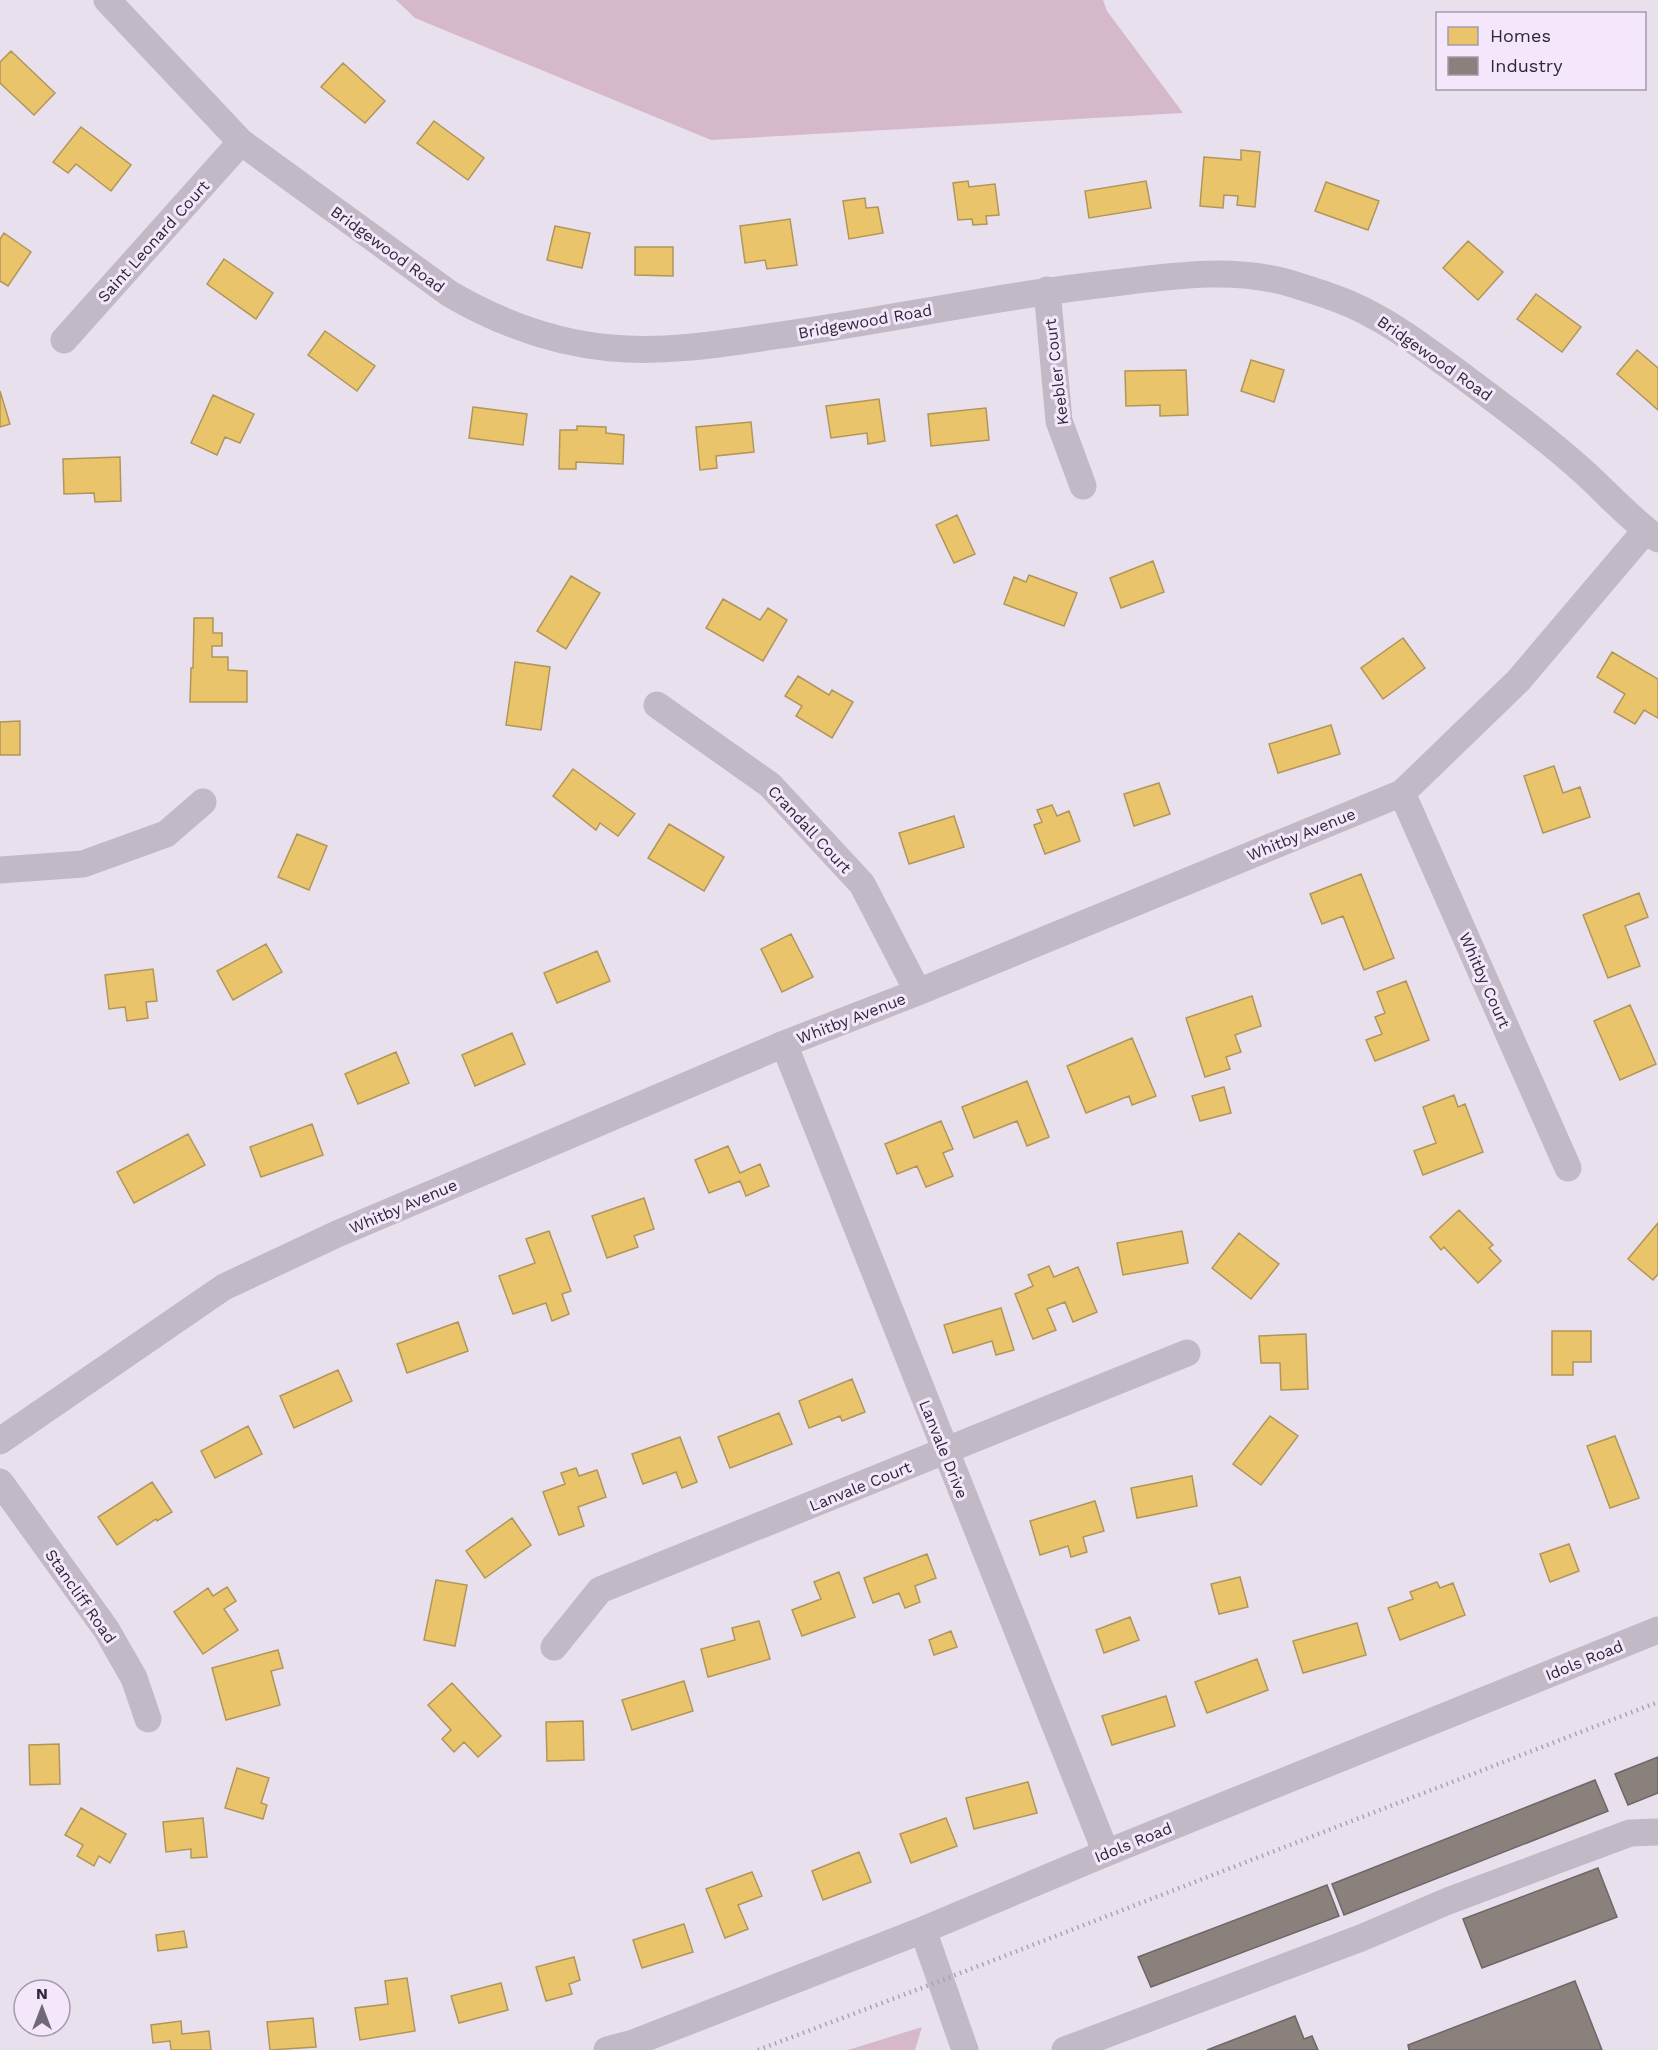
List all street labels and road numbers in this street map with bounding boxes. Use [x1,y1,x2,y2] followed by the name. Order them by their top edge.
[94,176,213,306] street label: Saint Leonard Court
[327,202,448,297] street label: Bridgewood Road
[797,300,934,343] street label: Bridgewood Road
[1374,312,1496,405] street label: Bridgewood Road
[1040,317,1072,426] street label: Keebler Court
[764,781,855,877] street label: Crandall Court
[1244,804,1358,865] street label: Whitby Avenue
[1455,929,1514,1031] street label: Whitby Court
[794,989,908,1048] street label: Whitby Avenue
[346,1175,460,1238] street label: Whitby Avenue
[915,1397,972,1501] street label: Lanvale Drive
[806,1457,914,1516] street label: Lanvale Court
[41,1546,120,1647] street label: Stancliff Road
[1543,1636,1626,1685] street label: Idols Road
[1092,1818,1175,1867] street label: Idols Road

